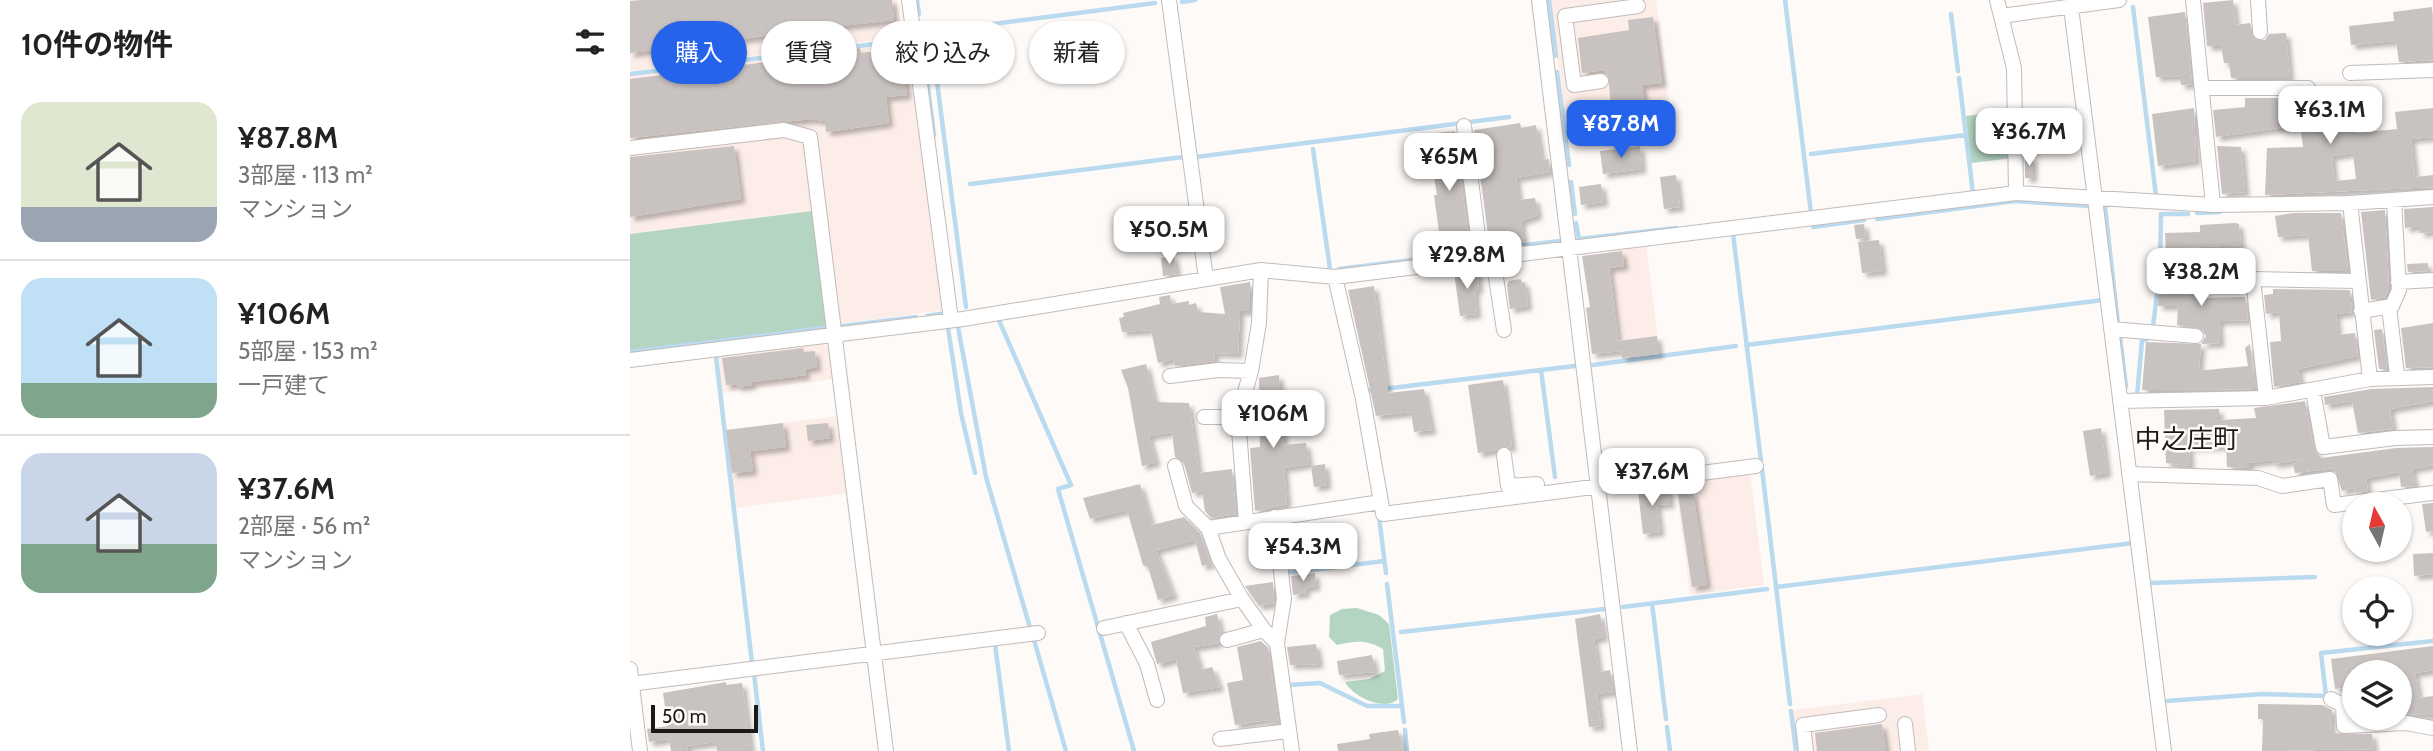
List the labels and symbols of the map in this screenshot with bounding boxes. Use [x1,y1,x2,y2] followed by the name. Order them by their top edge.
[2273,86,2387,146] pin: ¥63.1M
[1564,100,1678,160] pin: ¥87.8M
[1972,108,2086,168] pin: ¥36.7M
[1408,134,1490,193] pin: ¥65M
[1112,206,1226,266] pin: ¥50.5M
[1410,232,1524,291] pin: ¥29.8M
[2144,248,2258,308] pin: ¥38.2M
[1224,391,1322,450] pin: ¥106M
[2135,423,2239,455] district label: 中之庄町
[1595,448,1709,508] pin: ¥37.6M
[2342,492,2412,562] north arrow
[1246,524,1360,583] pin: ¥54.3M
[651,702,758,734] scale bar

